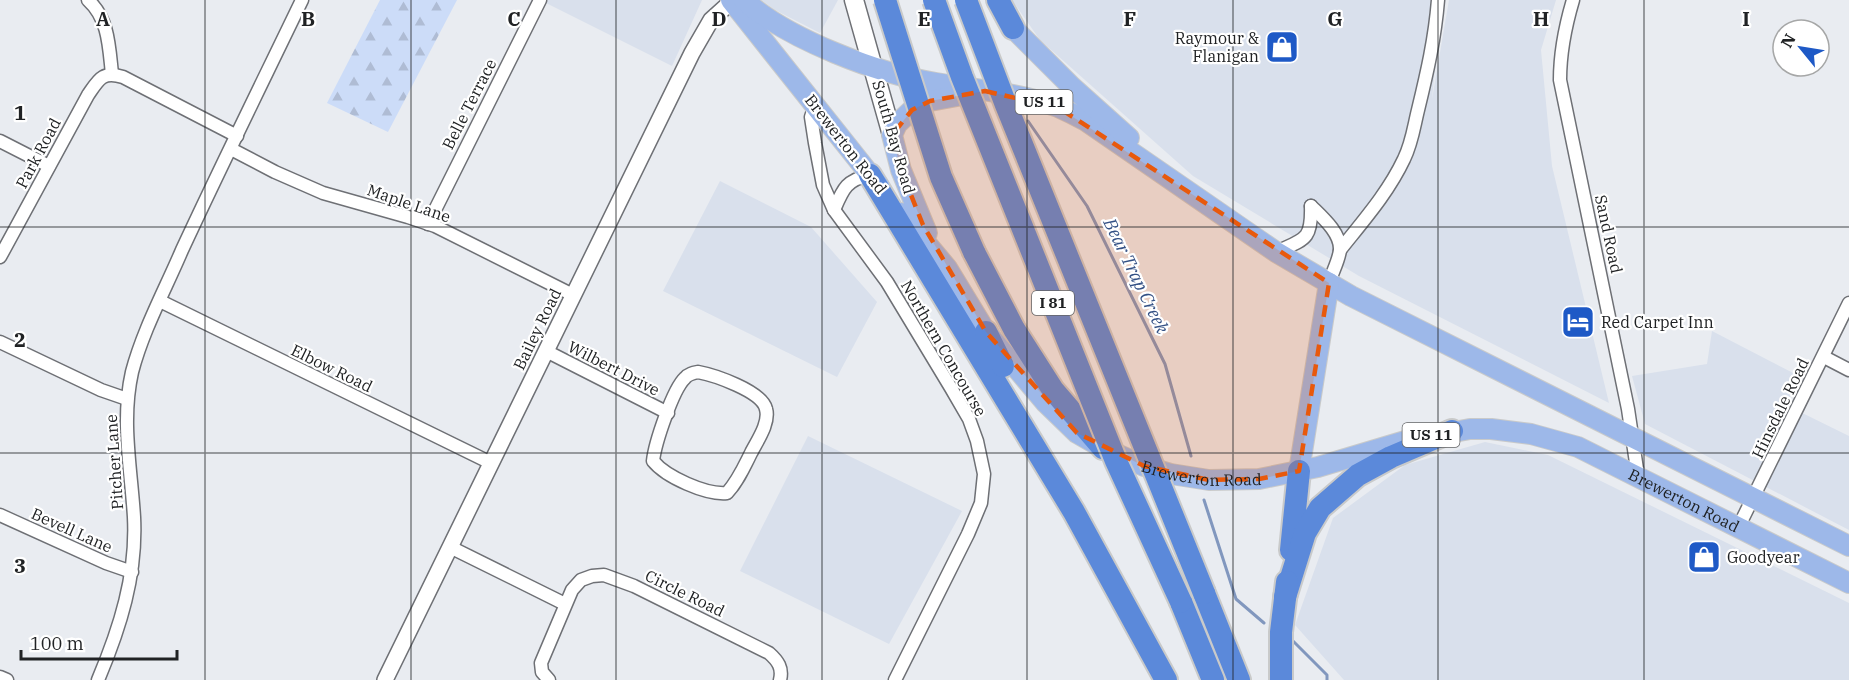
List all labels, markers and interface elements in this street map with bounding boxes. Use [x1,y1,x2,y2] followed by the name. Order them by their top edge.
[96,5,110,32] text: A
[301,5,315,32] text: B
[507,5,521,32] text: C
[711,5,727,32] text: D
[917,5,931,32] text: E
[1124,5,1136,32] text: F
[1327,5,1343,32] text: G
[1533,5,1549,32] text: H
[1742,5,1750,32] text: I
[1771,18,1831,78] north arrow
[1175,28,1259,66] place label: Raymour & Flanigan
[1264,29,1300,65] shop icon: Raymour & Flanigan
[1776,30,1800,51] text: N
[438,55,500,153] street label: Belle Terrace
[868,78,920,196] street label: South Bay Road
[801,90,891,198] street label: Brewerton Road
[1016,90,1072,114] road number: US 11
[14,99,26,126] text: 1
[11,114,65,192] street label: Park Road
[365,179,453,227] street label: Maple Lane
[1591,193,1627,275] street label: Sand Road
[1098,213,1175,338] water label: Bear Trap Creek
[897,276,991,420] street label: Northern Concourse
[509,285,565,373] street label: Bailey Road
[1032,291,1074,315] road number: I 81
[1560,304,1596,340] hotel icon: Red Carpet Inn
[1601,312,1714,332] place label: Red Carpet Inn
[14,326,26,353] text: 2
[565,336,663,400] street label: Wilbert Drive
[288,340,376,396] street label: Elbow Road
[1747,354,1813,462] street label: Hinsdale Road
[101,414,127,510] street label: Pitcher Lane
[1402,423,1460,447] road number: US 11
[1139,456,1262,490] street label: Brewerton Road
[1625,464,1743,536] street label: Brewerton Road
[28,503,116,557] street label: Bevell Lane
[1686,539,1722,575] shop icon: Goodyear
[1727,547,1800,567] place label: Goodyear
[14,552,26,579] text: 3
[642,565,728,621] street label: Circle Road
[21,623,177,661] scale bar
[30,632,84,655] text: 100 m

